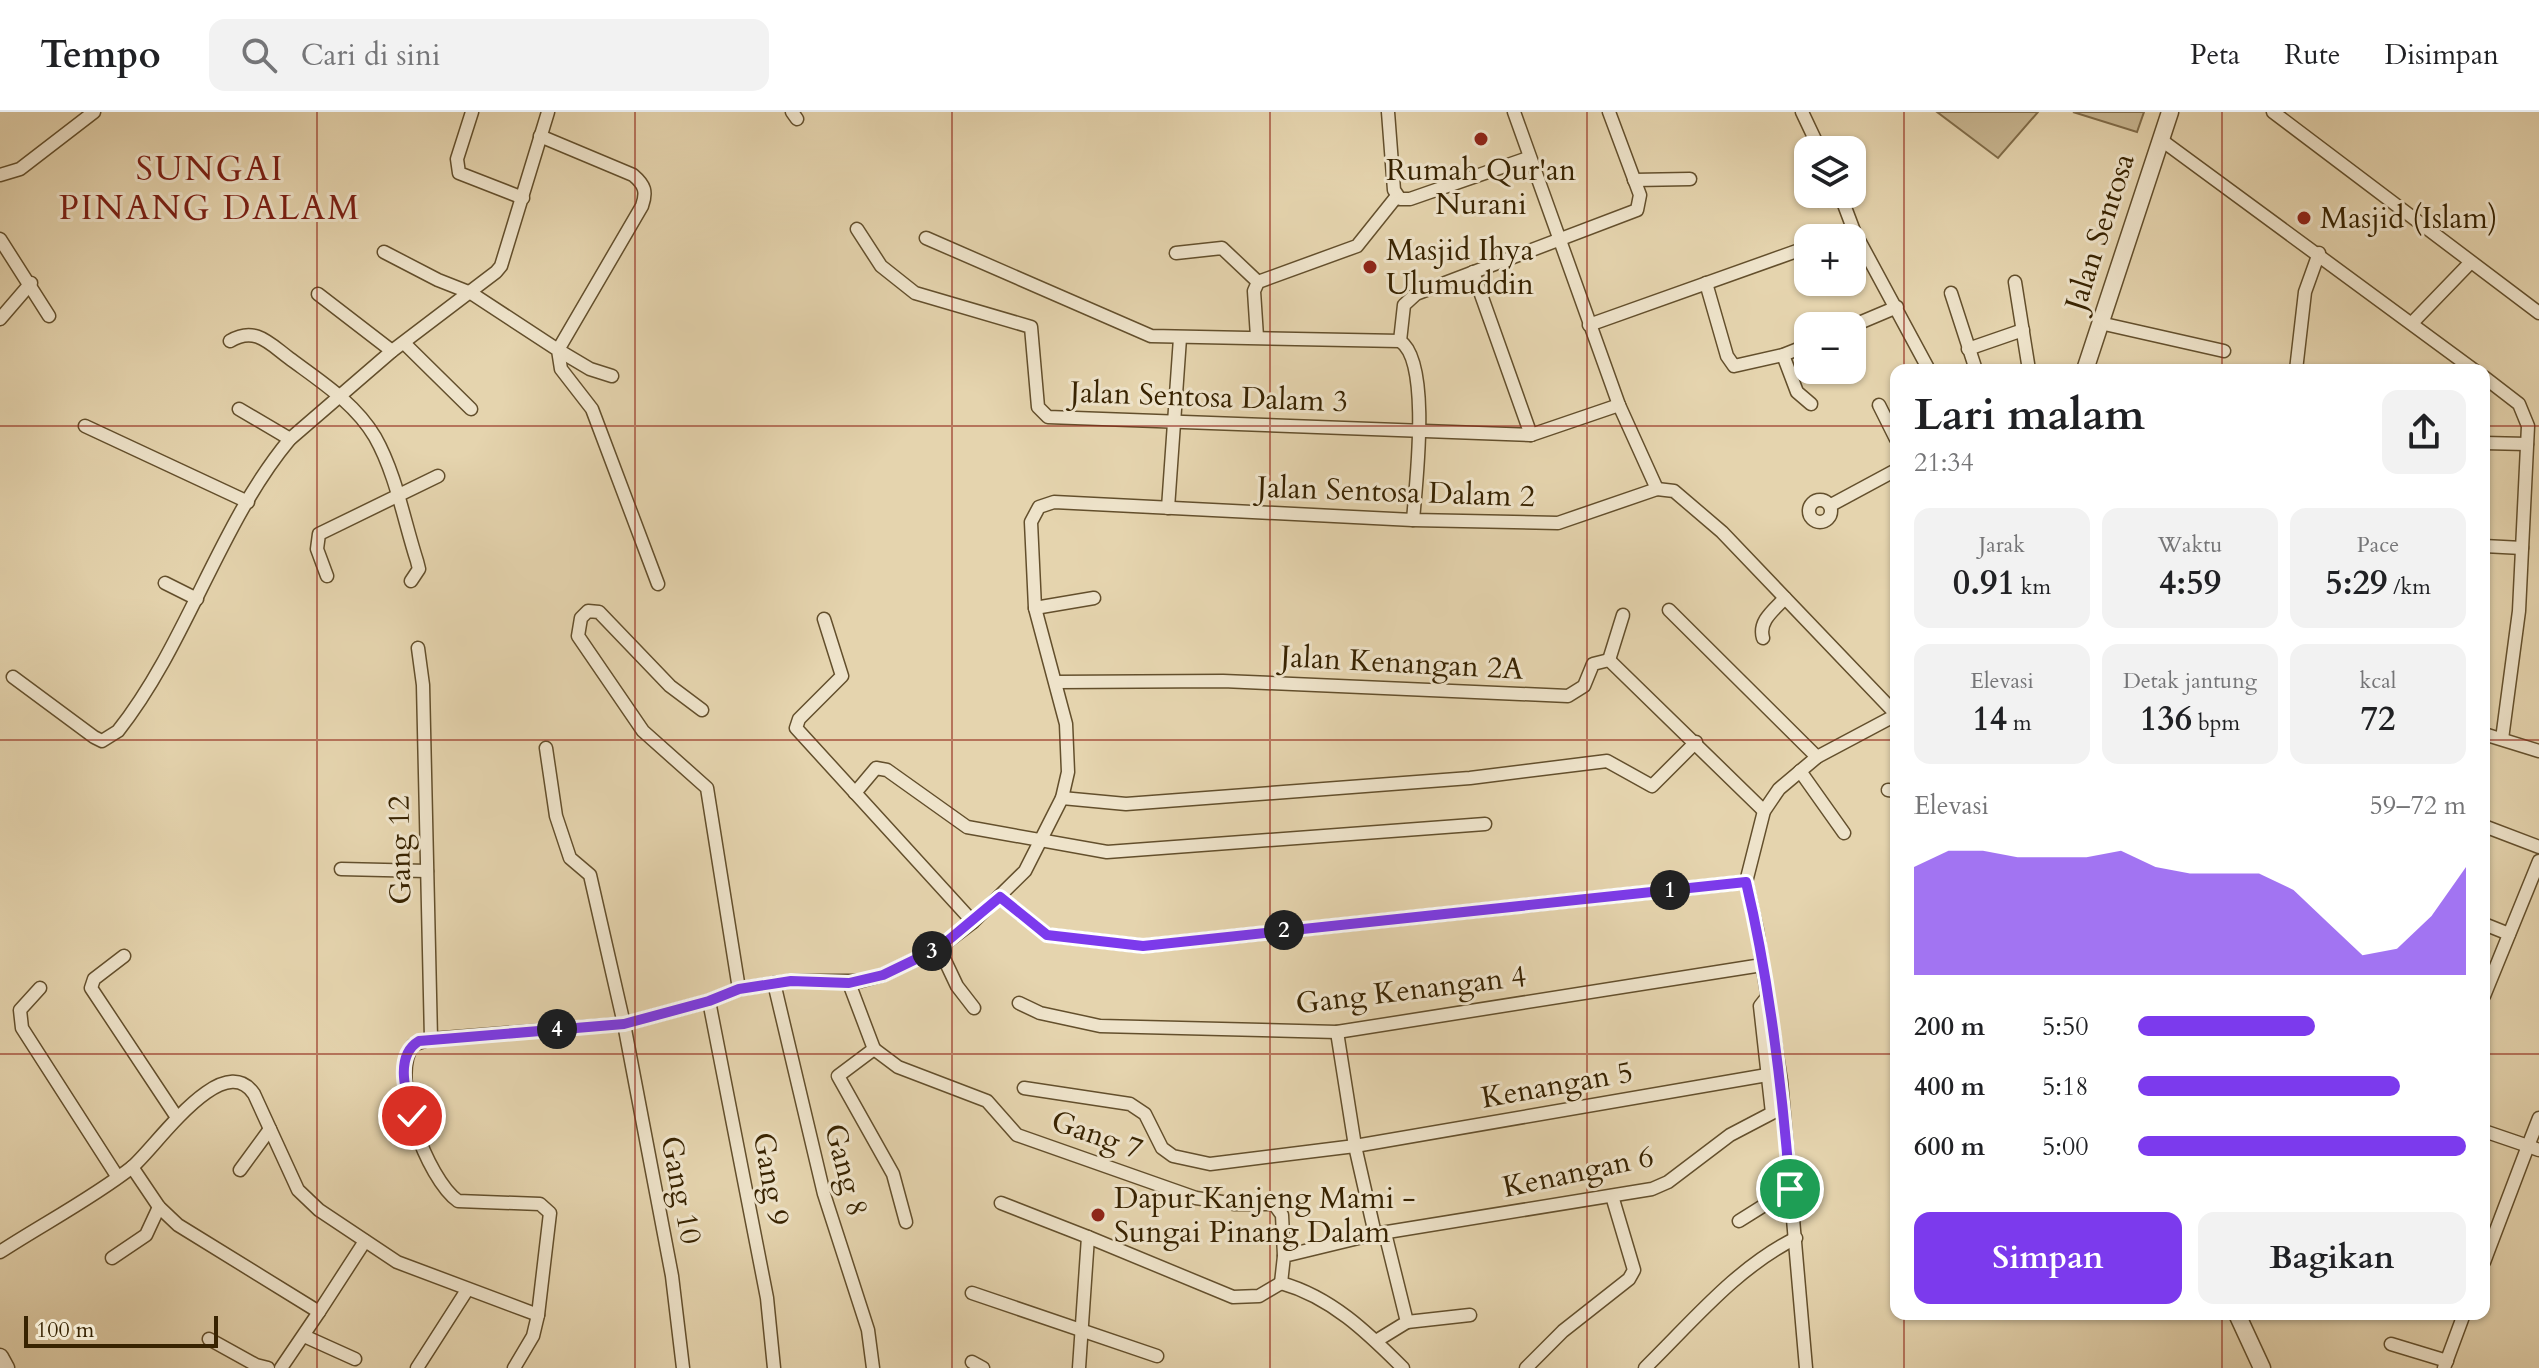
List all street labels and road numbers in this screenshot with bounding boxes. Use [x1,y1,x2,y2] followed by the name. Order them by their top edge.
[2054,148,2145,320] street label: Jalan Sentosa
[1065,372,1349,422] street label: Jalan Sentosa Dalam 3
[1252,467,1536,517] street label: Jalan Sentosa Dalam 2
[1275,636,1525,690] street label: Jalan Kenangan 2A
[379,795,421,905] street label: Gang 12
[1293,956,1529,1024] street label: Gang Kenangan 4
[1478,1052,1636,1118] street label: Kenangan 5
[1046,1100,1148,1170] street label: Gang 7
[814,1119,878,1221] street label: Gang 8
[743,1129,799,1229] street label: Gang 9
[650,1132,712,1248] street label: Gang 10
[1499,1136,1657,1208] street label: Kenangan 6

